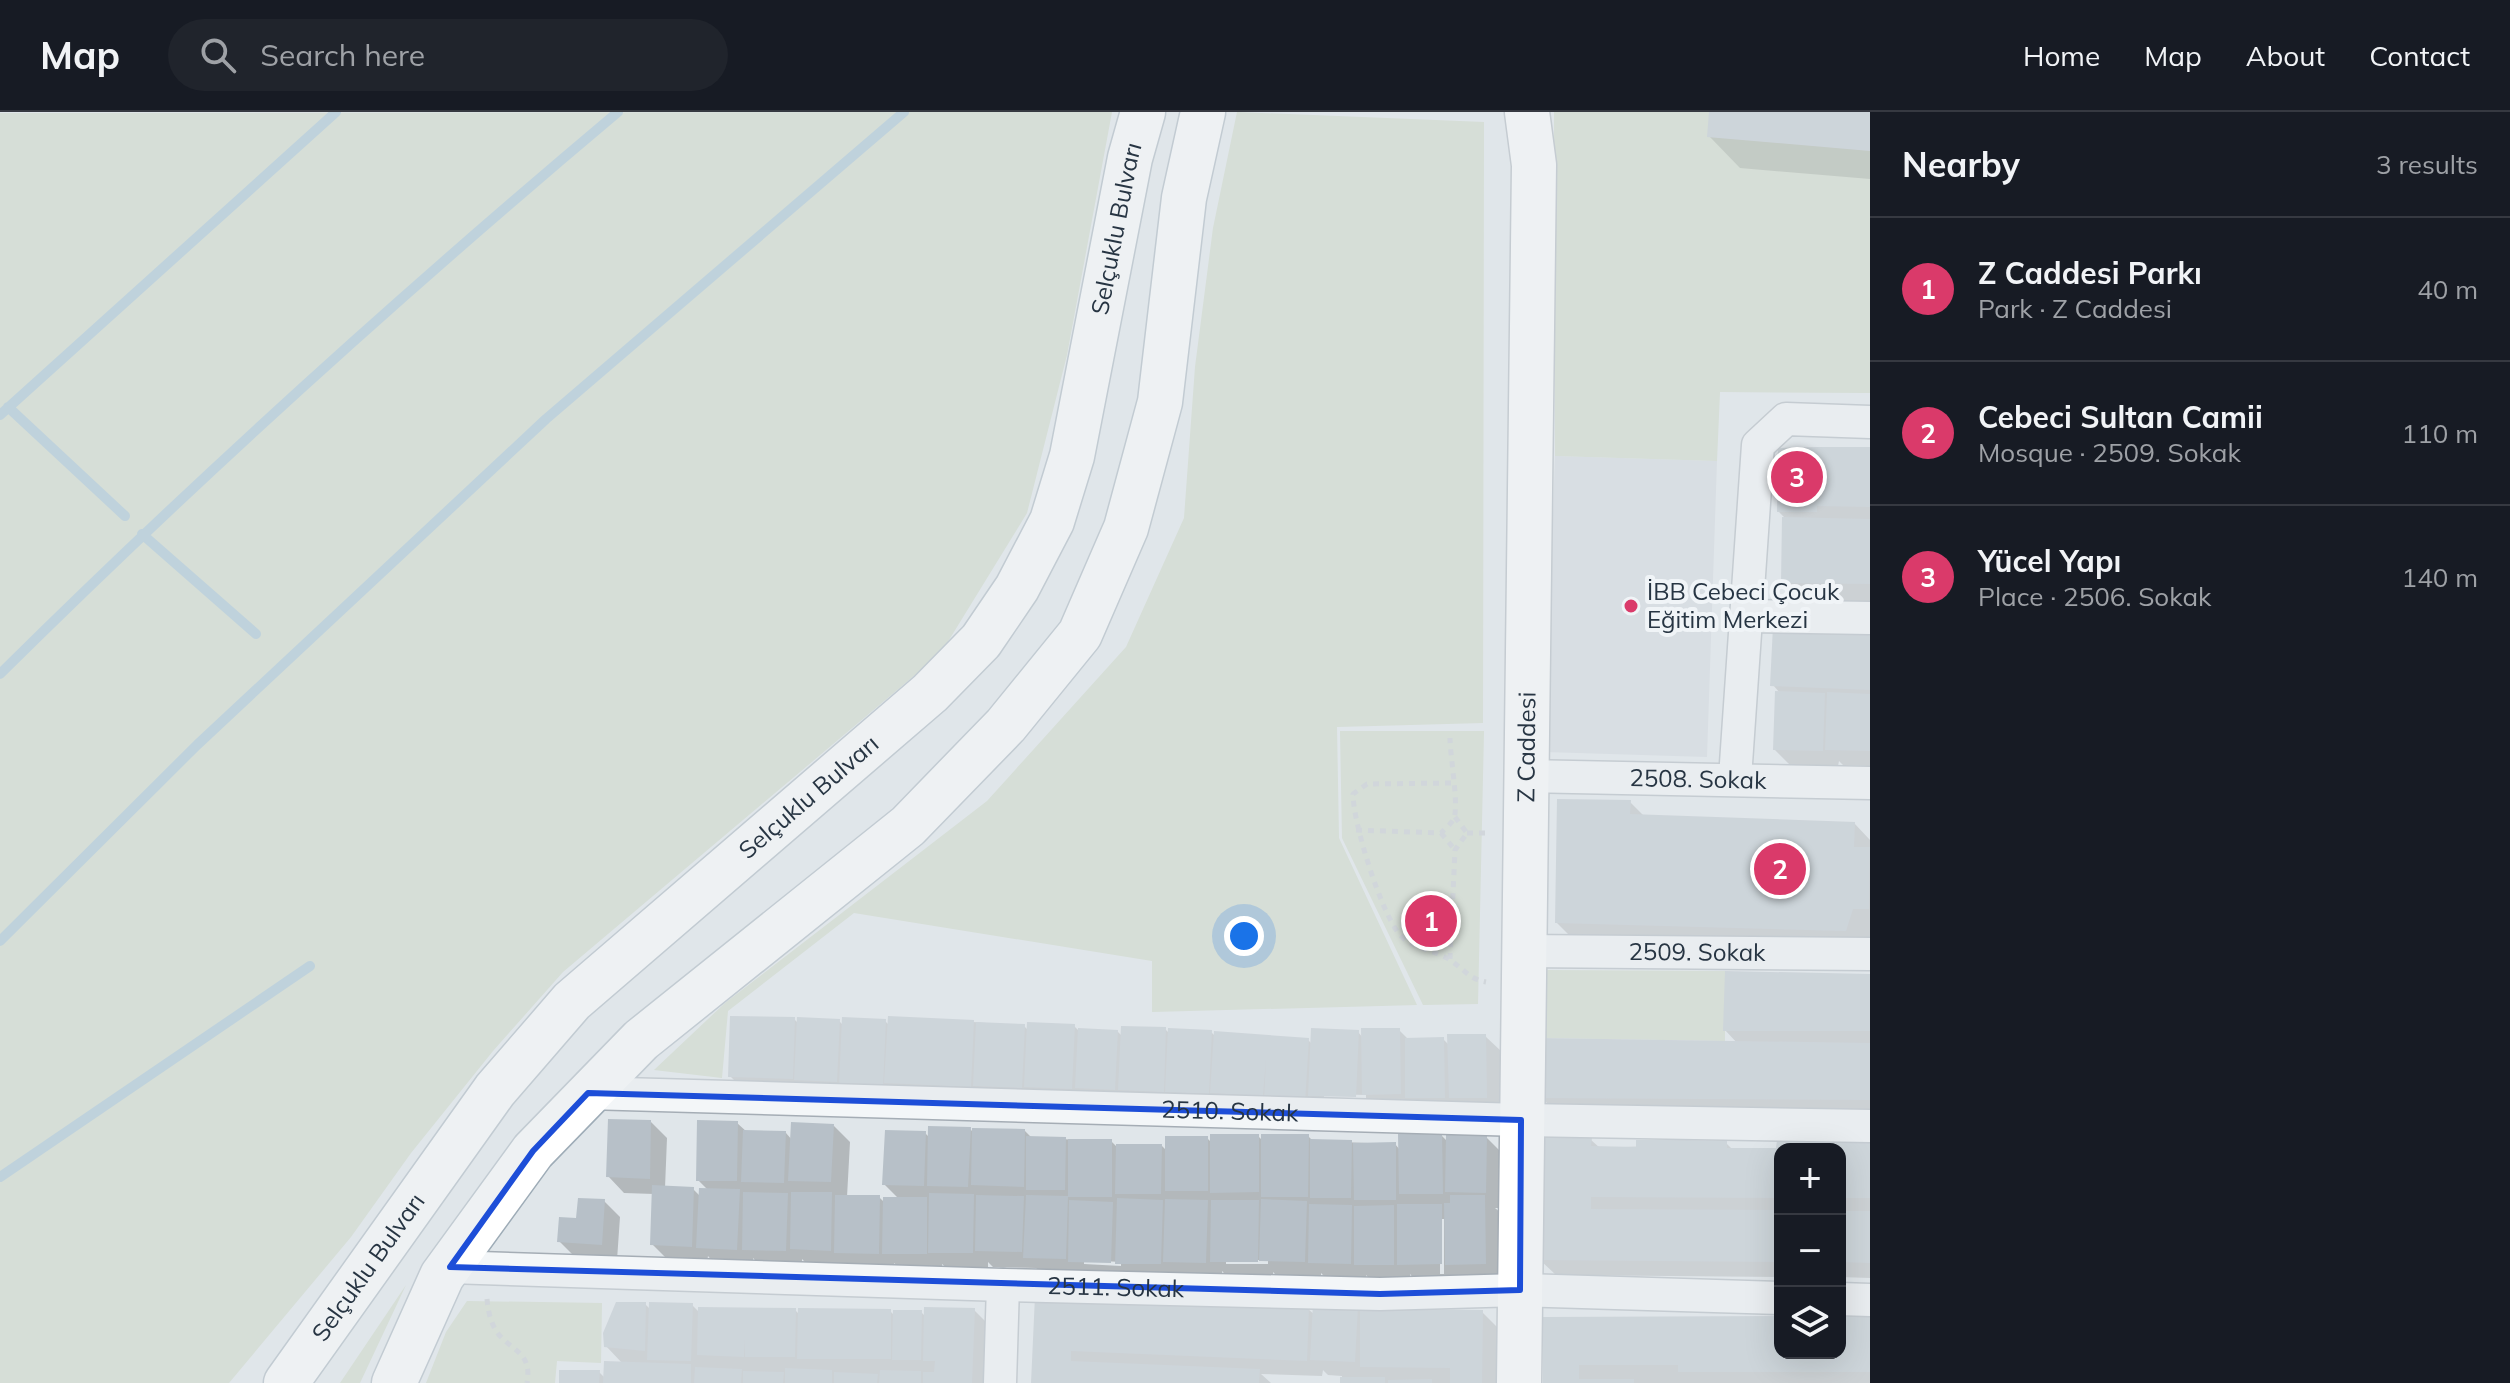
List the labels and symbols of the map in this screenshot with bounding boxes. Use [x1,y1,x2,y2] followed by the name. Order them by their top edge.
[1084,139,1148,317] street label: Selçuklu Bulvarı
[1771,447,1823,507] pin: 3
[1647,576,1840,634] place label: İBB Cebeci Çocuk Eğitim Merkezi
[1622,597,1640,615] marker: İBB Cebeci Çocuk Eğitim Merkezi
[1510,692,1542,802] street label: Z Caddesi
[732,728,884,865] street label: Selçuklu Bulvarı
[1629,762,1767,795] street label: 2508. Sokak
[1754,839,1806,899] pin: 2
[1405,891,1457,951] pin: 1
[1224,916,1264,956] your location
[1628,936,1766,967] street label: 2509. Sokak
[1161,1094,1299,1128] street label: 2510. Sokak
[305,1187,431,1347] street label: Selçuklu Bulvarı
[1047,1270,1185,1303] street label: 2511. Sokak

